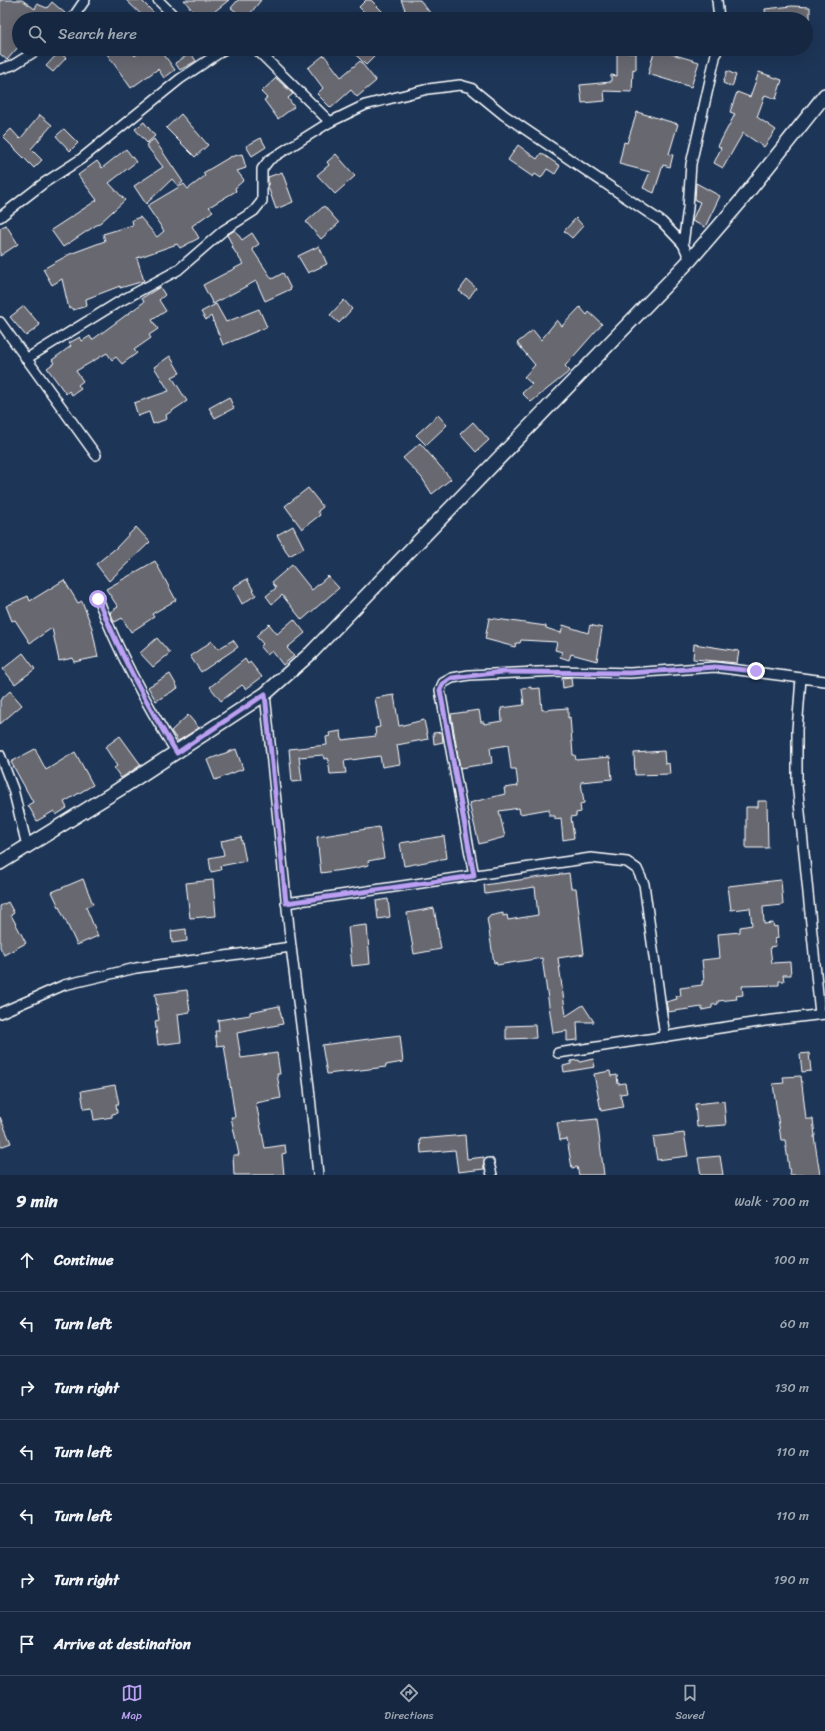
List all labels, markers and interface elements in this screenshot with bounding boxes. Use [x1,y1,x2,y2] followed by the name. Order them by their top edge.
[12,12,813,56] search box
[58,21,137,47] text: Search here
[26,23,48,45] icon: search
[89,590,107,608] route start
[747,662,765,680] route end
[16,1186,58,1216] text: 9 min
[734,1190,809,1213] text: Walk · 700 m
[54,1247,114,1273] text: Continue
[774,1248,809,1271] text: 100 m
[16,1249,38,1271] icon: ahead
[54,1311,112,1337] text: Turn left
[780,1312,809,1335] text: 60 m
[16,1313,38,1335] icon: left
[54,1375,119,1401] text: Turn right
[775,1376,809,1399] text: 130 m
[16,1377,38,1399] icon: right
[54,1439,112,1465] text: Turn left
[776,1440,809,1463] text: 110 m
[16,1441,38,1463] icon: left
[54,1503,112,1529] text: Turn left
[776,1504,809,1527] text: 110 m
[16,1505,38,1527] icon: left
[54,1567,119,1593] text: Turn right
[774,1568,809,1591] text: 190 m
[16,1569,38,1591] icon: right
[54,1631,191,1657] text: Arrive at destination
[16,1633,38,1655] icon: arrive
[121,1682,143,1725] tab: Map
[384,1682,434,1725] tab: Directions
[675,1682,704,1725] tab: Saved

